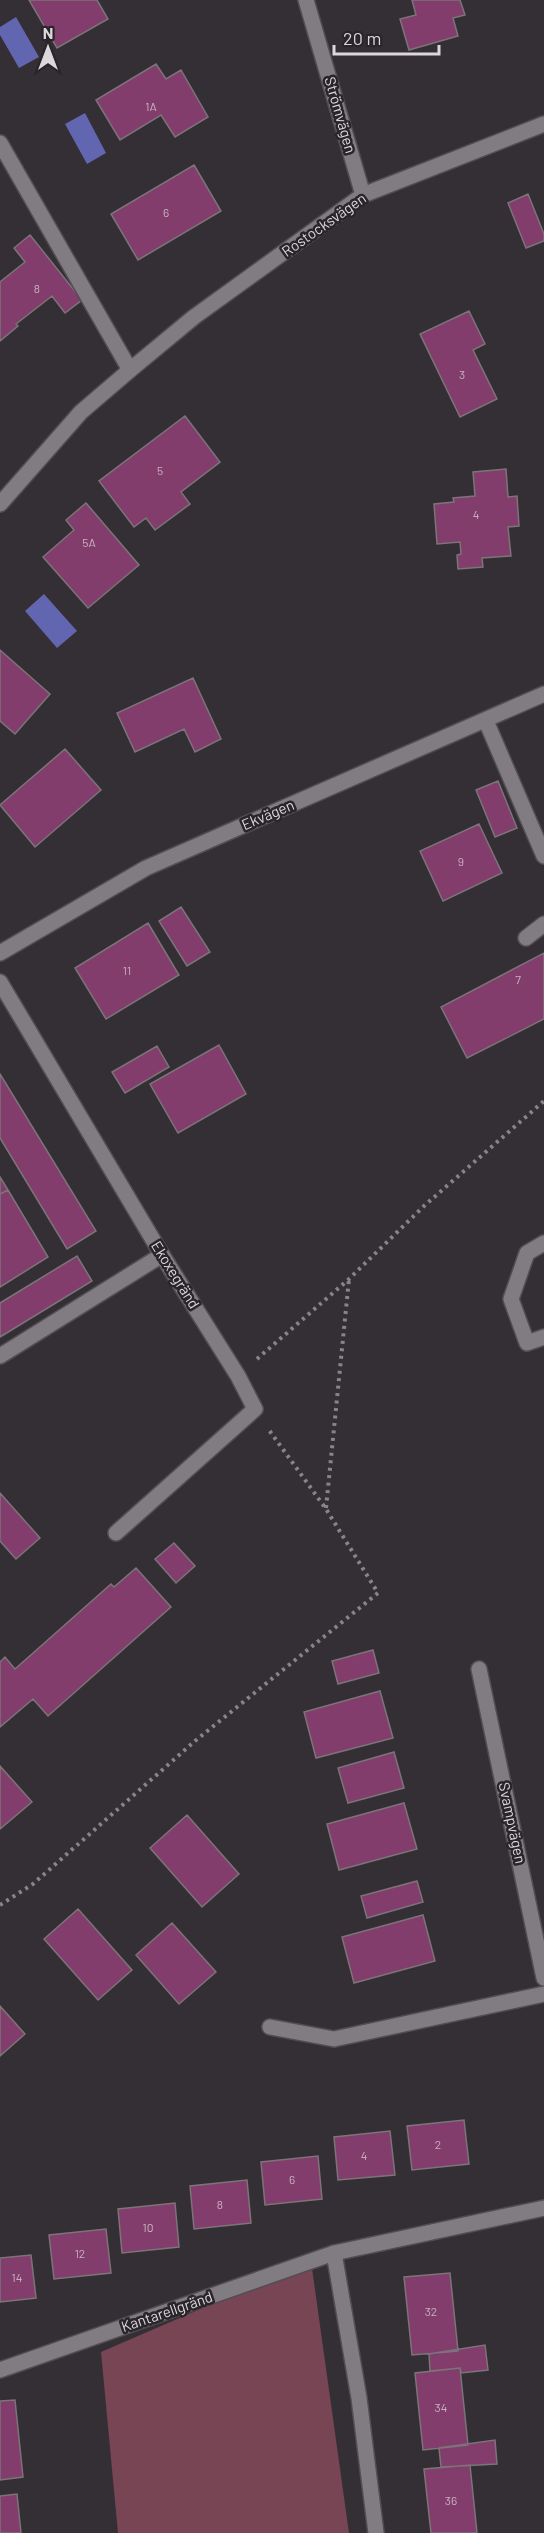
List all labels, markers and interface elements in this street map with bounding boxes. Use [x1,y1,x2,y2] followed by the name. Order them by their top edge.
[18,18,78,78] north arrow
[334,18,439,56] scale bar
[43,23,53,42] text: N
[343,27,381,49] text: 20 m
[321,74,360,155] street label: Strömvägen
[145,99,157,113] house number: 1A
[278,189,369,260] street label: Rostocksvägen
[163,205,169,219] house number: 6
[34,281,40,295] house number: 8
[459,367,465,381] house number: 3
[157,463,163,477] house number: 5
[473,507,479,521] house number: 4
[82,535,96,549] house number: 5A
[239,795,297,833] street label: Ekvägen
[458,854,464,868] house number: 9
[123,963,131,977] house number: 11
[515,972,521,986] house number: 7
[148,1237,204,1312] street label: Ekoxegränd
[496,1780,530,1865] street label: Svampvägen
[435,2137,441,2151] house number: 2
[361,2148,367,2162] house number: 4
[289,2172,295,2186] house number: 6
[217,2197,223,2211] house number: 8
[143,2220,153,2234] house number: 10
[75,2246,85,2260] house number: 12
[12,2270,22,2284] house number: 14
[119,2287,215,2335] street label: Kantarellgränd
[425,2304,437,2318] house number: 32
[435,2400,447,2414] house number: 34
[445,2493,457,2507] house number: 36

